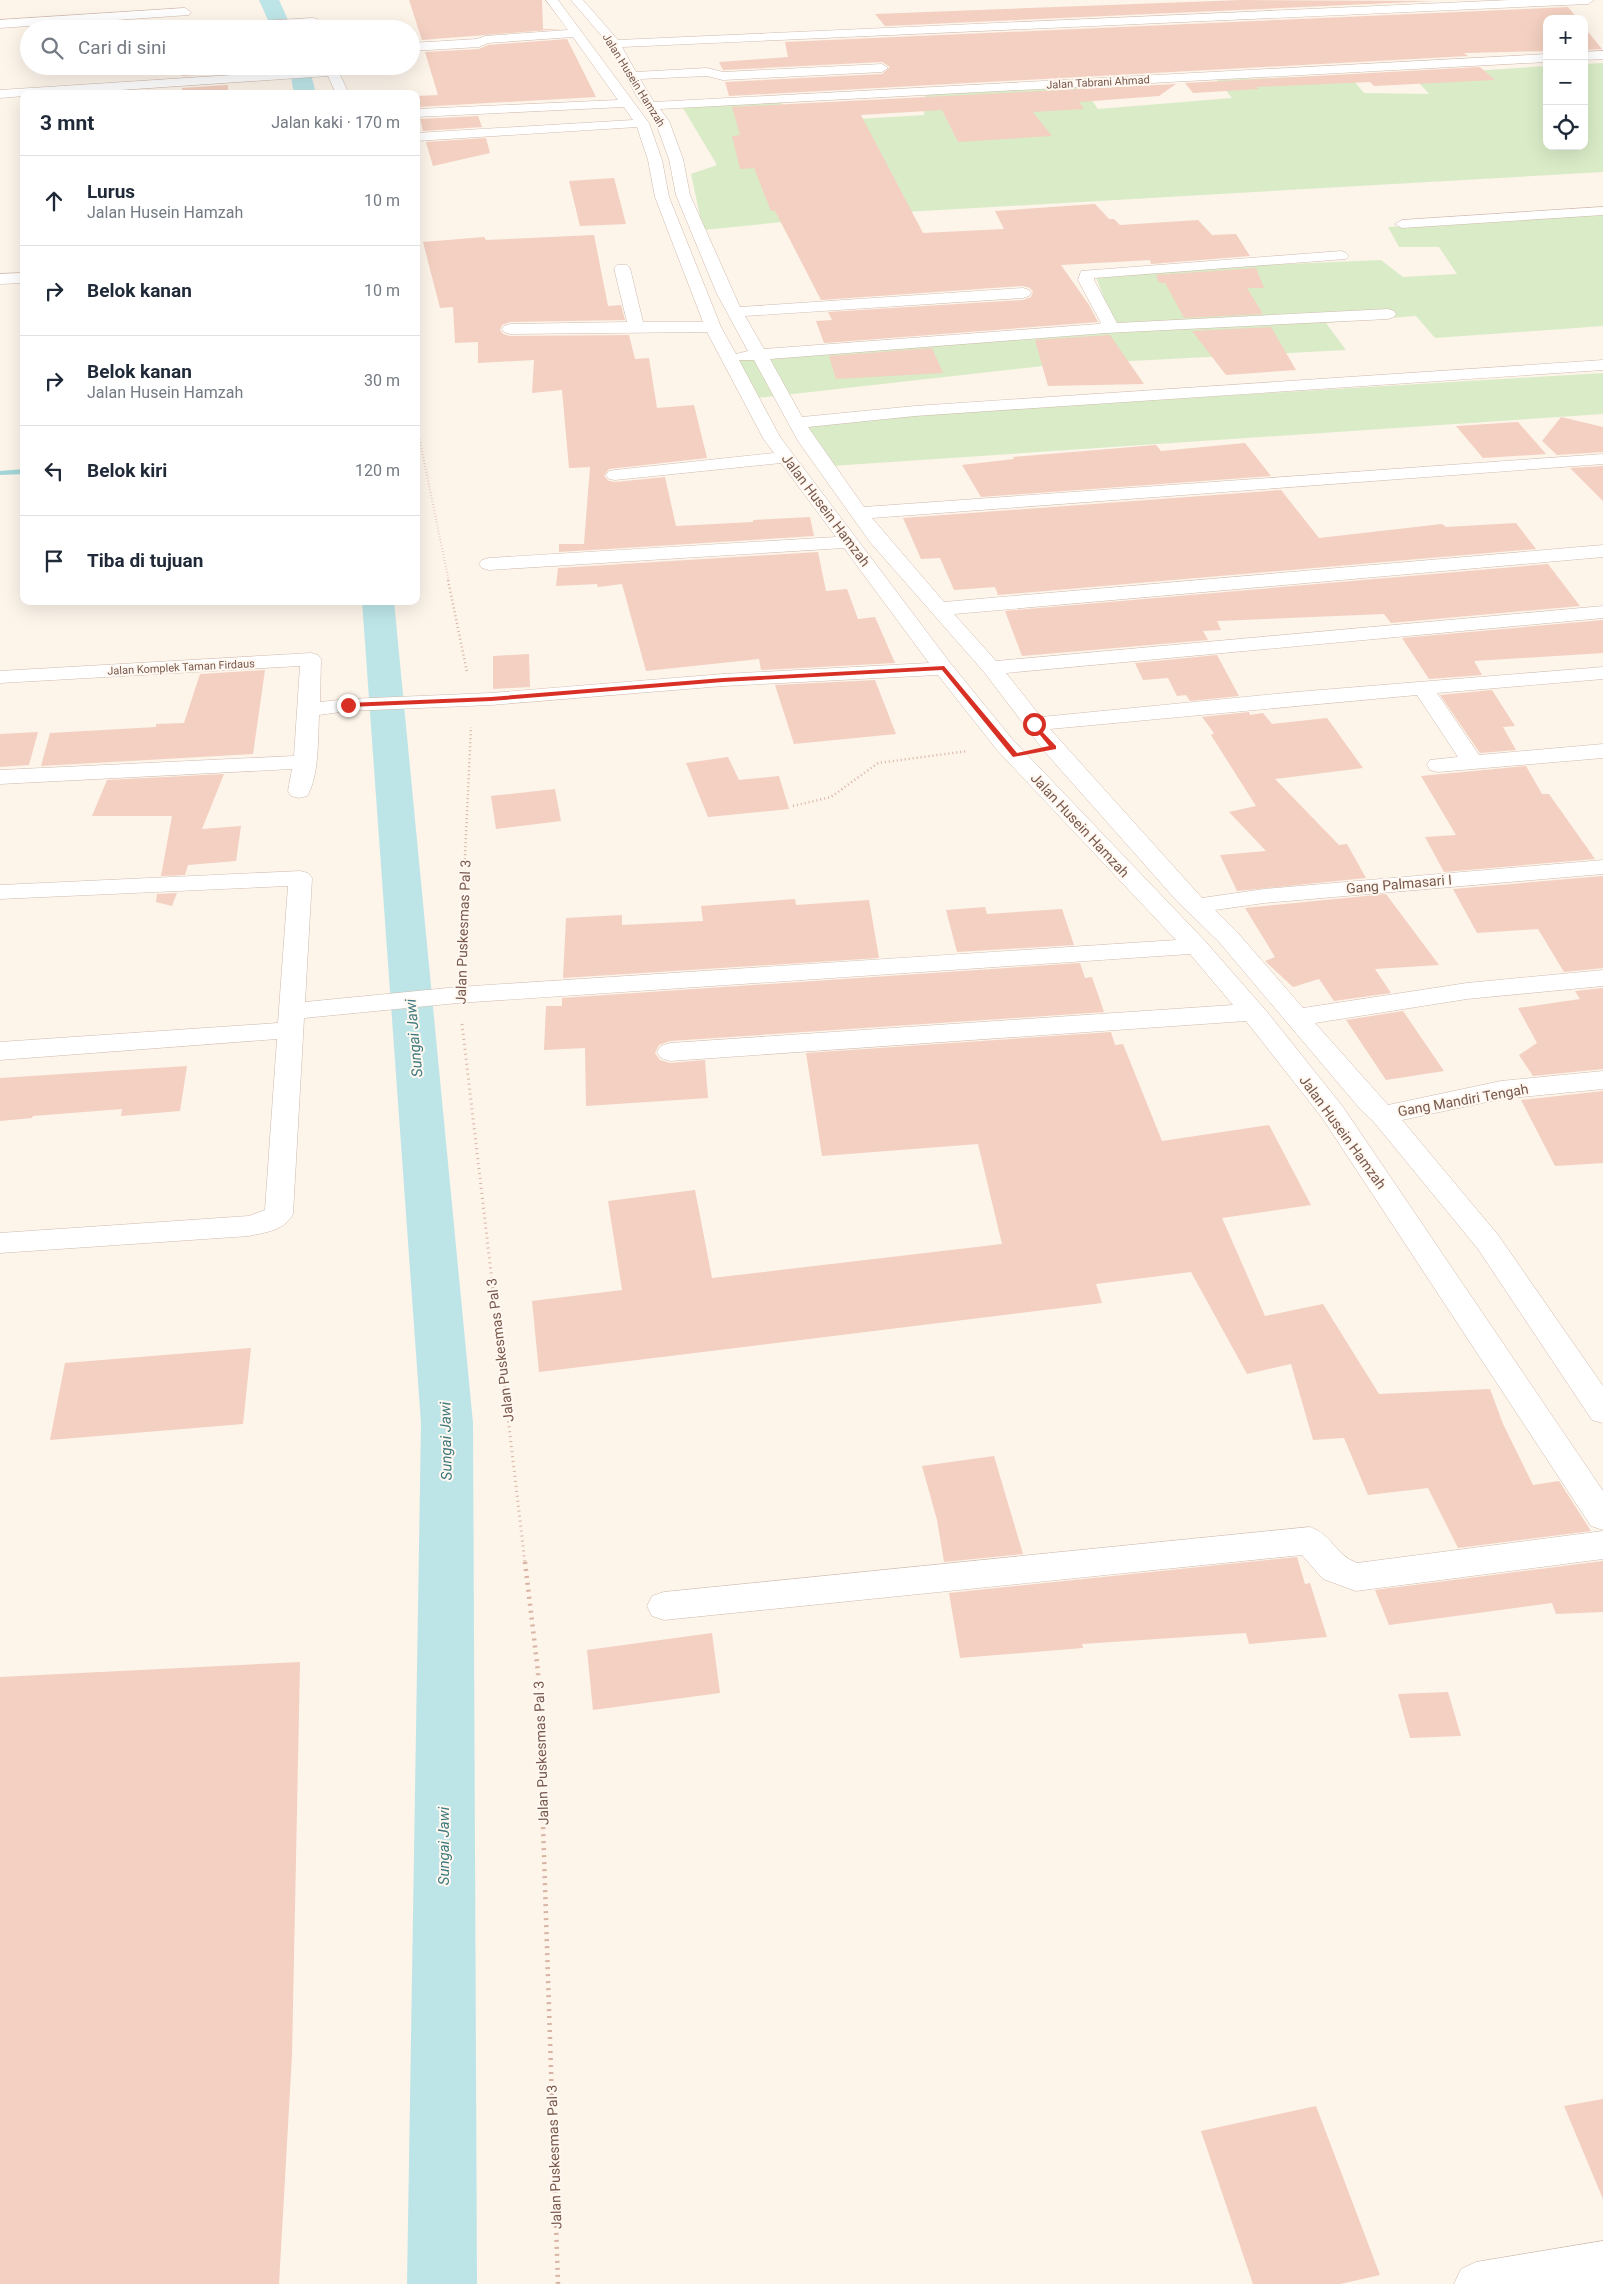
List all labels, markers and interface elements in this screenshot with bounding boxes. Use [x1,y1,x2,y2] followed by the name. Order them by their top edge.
[1543,15,1588,150] map controls
[1543,15,1588,60] button: +
[20,20,420,75] search box
[600,31,668,129] street label: Jalan Husein Hamzah
[38,34,66,62] icon: search
[78,36,166,59] text: Cari di sini
[1543,60,1588,105] button: −
[1046,73,1150,92] street label: Jalan Tabrani Ahmad
[1543,105,1588,150] button: locate
[40,111,94,135] text: 3 mnt
[271,113,400,132] text: Jalan kaki · 170 m
[87,180,135,203] text: Lurus
[40,187,68,215] icon: ahead
[364,191,400,210] text: 10 m
[87,203,243,222] text: Jalan Husein Hamzah
[40,277,68,305] icon: right
[87,279,192,302] text: Belok kanan
[364,281,400,300] text: 10 m
[87,360,192,383] text: Belok kanan
[40,367,68,395] icon: right
[364,371,400,390] text: 30 m
[87,383,243,402] text: Jalan Husein Hamzah
[778,451,874,569] street label: Jalan Husein Hamzah
[40,457,68,485] icon: left
[87,459,167,482] text: Belok kiri
[355,461,400,480] text: 120 m
[40,547,68,575] icon: arrive
[87,549,203,572] text: Tiba di tujuan
[107,657,255,678] street label: Jalan Komplek Taman Firdaus
[337,694,360,717] route end
[1023,713,1046,736] route start
[1028,770,1132,880] street label: Jalan Husein Hamzah
[452,859,474,1005] street label: Jalan Puskesmas Pal 3
[1345,871,1453,897] street label: Gang Palmasari I
[402,998,426,1078] water label: Sungai Jawi
[1296,1072,1390,1192] street label: Jalan Husein Hamzah
[1396,1081,1530,1119] street label: Gang Mandiri Tengah
[483,1277,517,1423] street label: Jalan Puskesmas Pal 3
[436,1401,456,1480] water label: Sungai Jawi
[530,1680,552,1826] street label: Jalan Puskesmas Pal 3
[435,1806,453,1885] water label: Sungai Jawi
[543,2084,565,2230] street label: Jalan Puskesmas Pal 3

